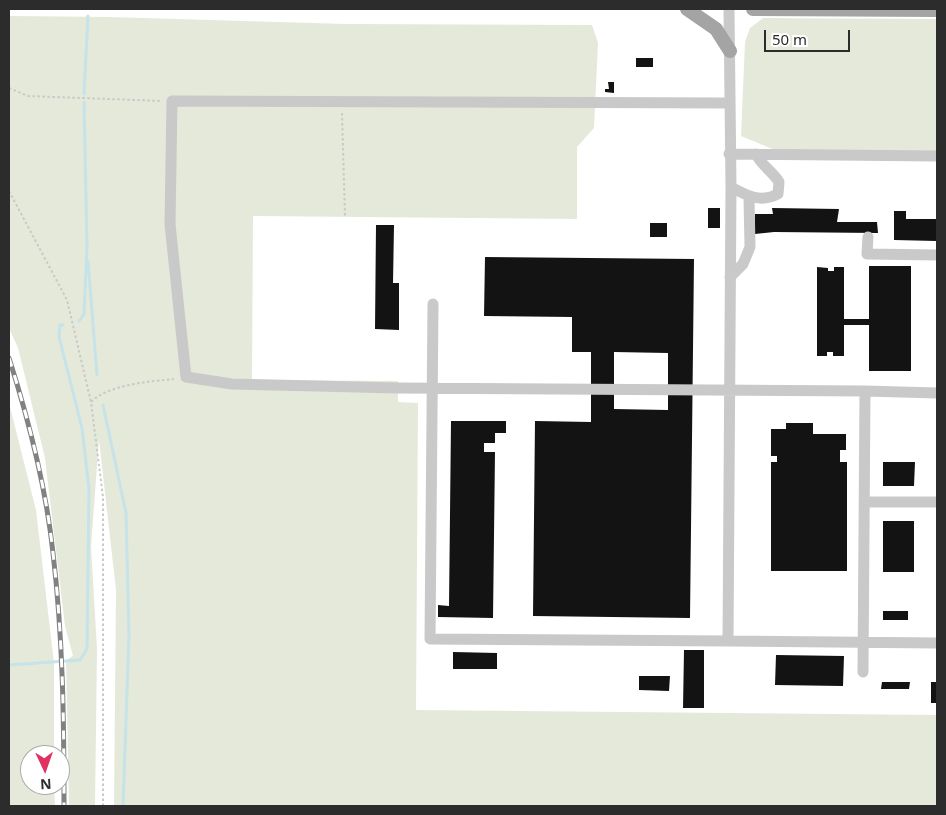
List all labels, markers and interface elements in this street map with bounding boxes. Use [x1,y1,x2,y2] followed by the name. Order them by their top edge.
[766,20,852,52] scale bar
[772,29,807,49] text: 50 m
[20,745,70,795] north arrow
[40,775,52,794] text: N

